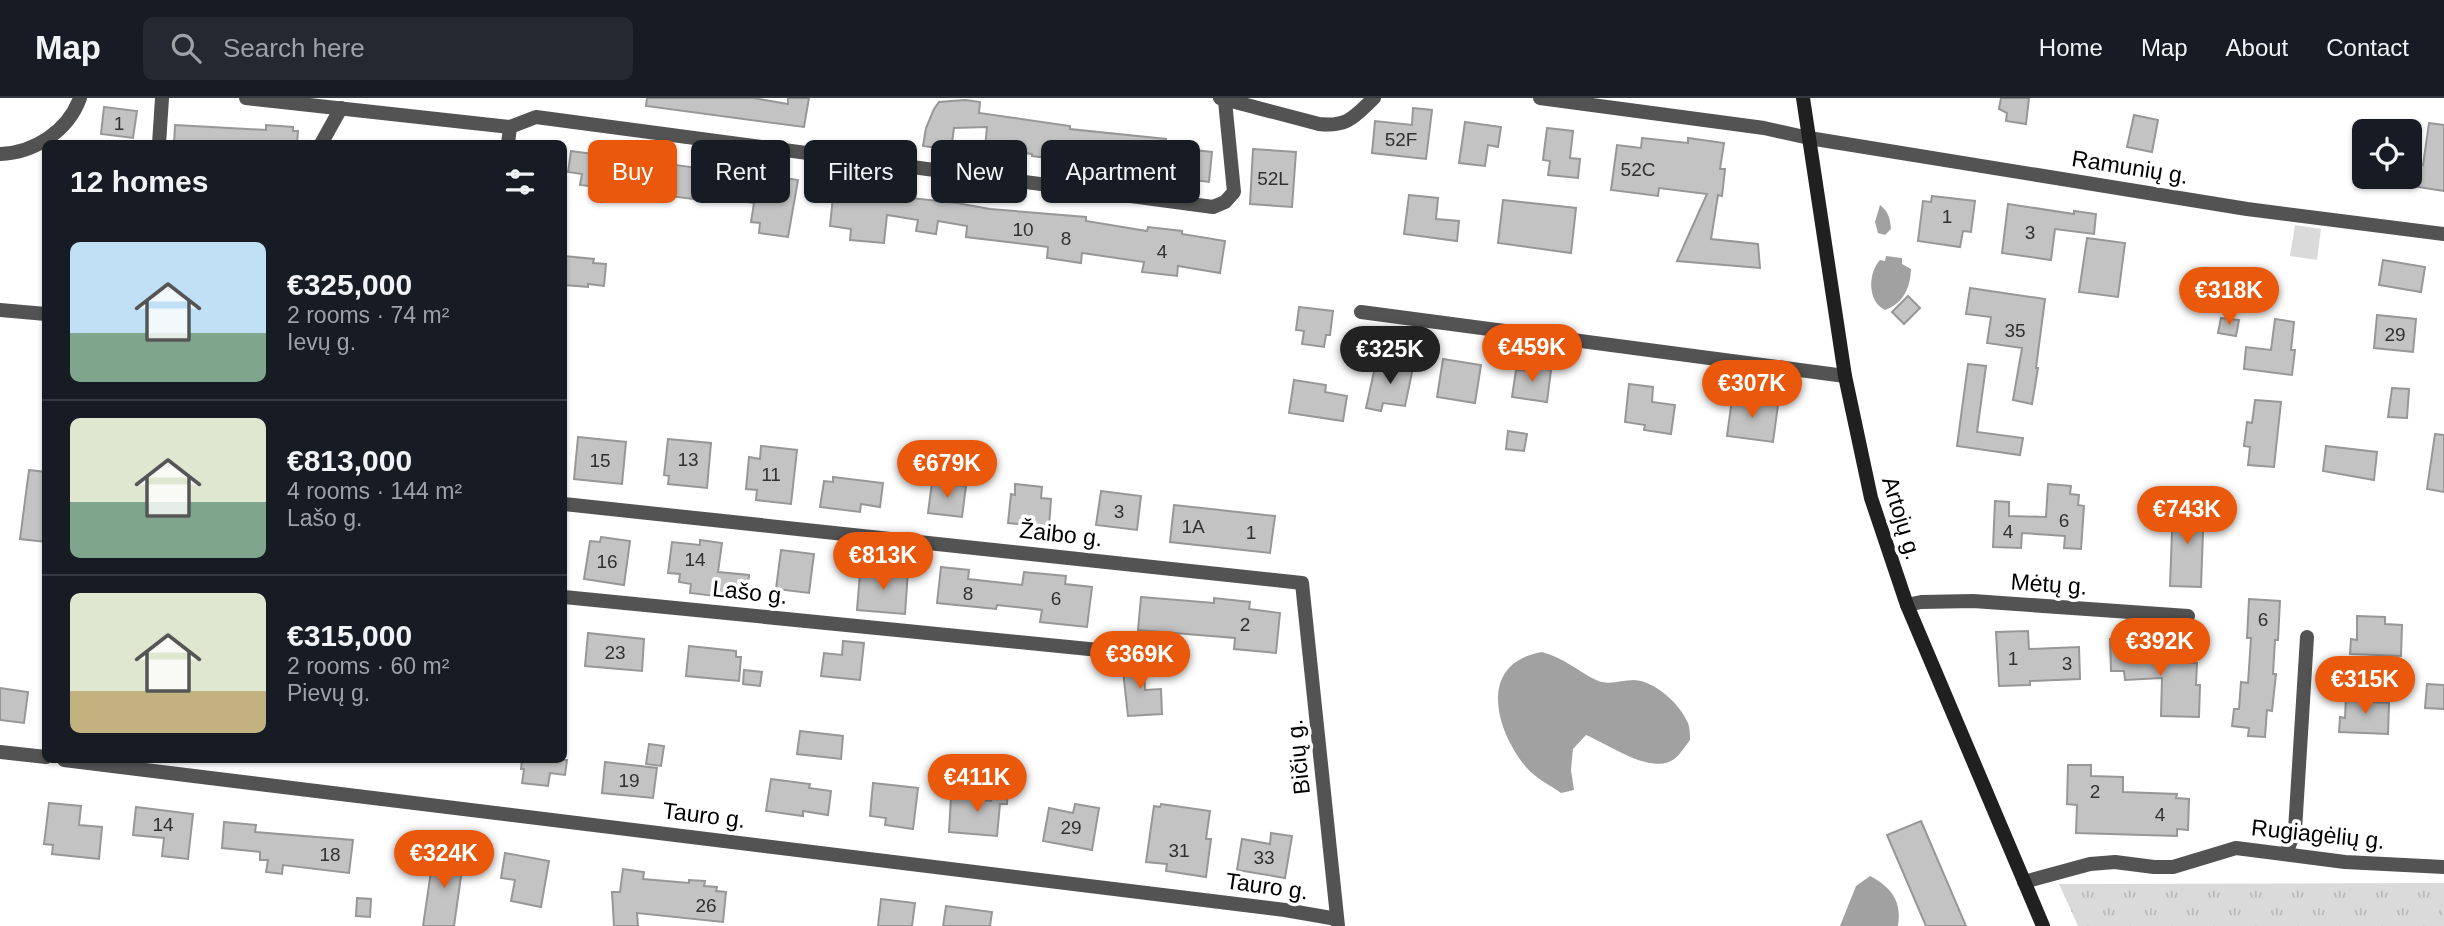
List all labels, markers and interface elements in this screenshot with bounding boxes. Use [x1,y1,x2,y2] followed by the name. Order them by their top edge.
[143,17,633,80] search box
[35,29,101,66] text: Map
[167,29,205,67] icon: search
[223,33,365,63] text: Search here
[2039,34,2103,61] text: Home
[2141,34,2188,61] text: Map
[2226,34,2288,61] text: About
[2326,34,2409,61] text: Contact
[114,113,124,134] house number: 1
[2352,119,2422,189] map controls
[2352,119,2422,189] button: locate
[1385,129,1417,150] house number: 52F
[588,140,677,203] chip: Buy
[691,140,790,203] chip: Rent
[804,140,917,203] chip: Filters
[931,140,1027,203] chip: New
[1041,140,1200,203] chip: Apartment
[2070,145,2190,189] street label: Ramunių g.
[1621,159,1655,180] house number: 52C
[501,163,539,201] icon: filters
[70,165,208,198] text: 12 homes
[1257,168,1289,189] house number: 52L
[1942,206,1952,227] house number: 1
[1012,219,1034,240] house number: 10
[2025,222,2035,243] house number: 3
[1061,228,1071,249] house number: 8
[1157,241,1168,262] house number: 4
[287,268,412,301] text: €325,000
[2180,268,2278,327] pin: €318K
[126,270,210,354] icon: home
[2195,277,2263,303] text: €318K
[287,302,449,328] text: 2 rooms · 74 m²
[2004,320,2026,341] house number: 35
[1483,324,1581,384] pin: €459K
[2384,324,2406,345] house number: 29
[1341,327,1439,386] pin: €325K
[287,329,356,355] text: Ievų g.
[1498,334,1566,360] text: €459K
[1356,336,1424,362] text: €325K
[1703,360,1801,420] pin: €307K
[1718,370,1786,396] text: €307K
[898,440,996,500] pin: €679K
[287,444,412,477] text: €813,000
[126,446,210,530] icon: home
[677,449,699,470] house number: 13
[589,450,611,471] house number: 15
[913,450,981,476] text: €679K
[761,464,781,485] house number: 11
[1877,473,1927,563] street label: Artojų g.
[287,478,462,504] text: 4 rooms · 144 m²
[2138,486,2236,546] pin: €743K
[2153,496,2221,522] text: €743K
[1114,501,1124,522] house number: 3
[287,505,362,531] text: Lašo g.
[2059,510,2069,531] house number: 6
[1181,516,1205,537] house number: 1A
[1018,517,1104,551] street label: Žaibo g.
[2003,521,2014,542] house number: 4
[1246,522,1256,543] house number: 1
[834,532,932,592] pin: €813K
[849,542,917,568] text: €813K
[684,549,706,570] house number: 14
[596,551,618,572] house number: 16
[2010,568,2088,600] street label: Mėtų g.
[711,575,789,609] street label: Lašo g.
[963,583,973,604] house number: 8
[1051,588,1061,609] house number: 6
[2258,609,2268,630] house number: 6
[1240,614,1250,635] house number: 2
[2111,618,2209,678] pin: €392K
[287,619,412,652] text: €315,000
[126,621,210,705] icon: home
[2126,628,2194,654] text: €392K
[1091,632,1189,691] pin: €369K
[1106,641,1174,667] text: €369K
[604,642,626,663] house number: 23
[2008,648,2018,669] house number: 1
[287,653,449,679] text: 2 rooms · 60 m²
[2062,653,2072,674] house number: 3
[2316,656,2414,716] pin: €315K
[2331,666,2399,692] text: €315K
[287,680,370,706] text: Pievų g.
[1281,718,1315,796] street label: Bičių g.
[928,754,1026,814] pin: €411K
[944,764,1010,790] text: €411K
[618,770,640,791] house number: 19
[2090,781,2100,802] house number: 2
[661,797,747,833] street label: Tauro g.
[2155,804,2166,825] house number: 4
[152,814,174,835] house number: 14
[2250,814,2386,854] street label: Rugiagėlių g.
[1060,817,1082,838] house number: 29
[395,830,493,890] pin: €324K
[410,840,478,866] text: €324K
[1168,840,1190,861] house number: 31
[319,844,341,865] house number: 18
[1253,847,1275,868] house number: 33
[1224,867,1310,905] street label: Tauro g.
[695,895,717,916] house number: 26

